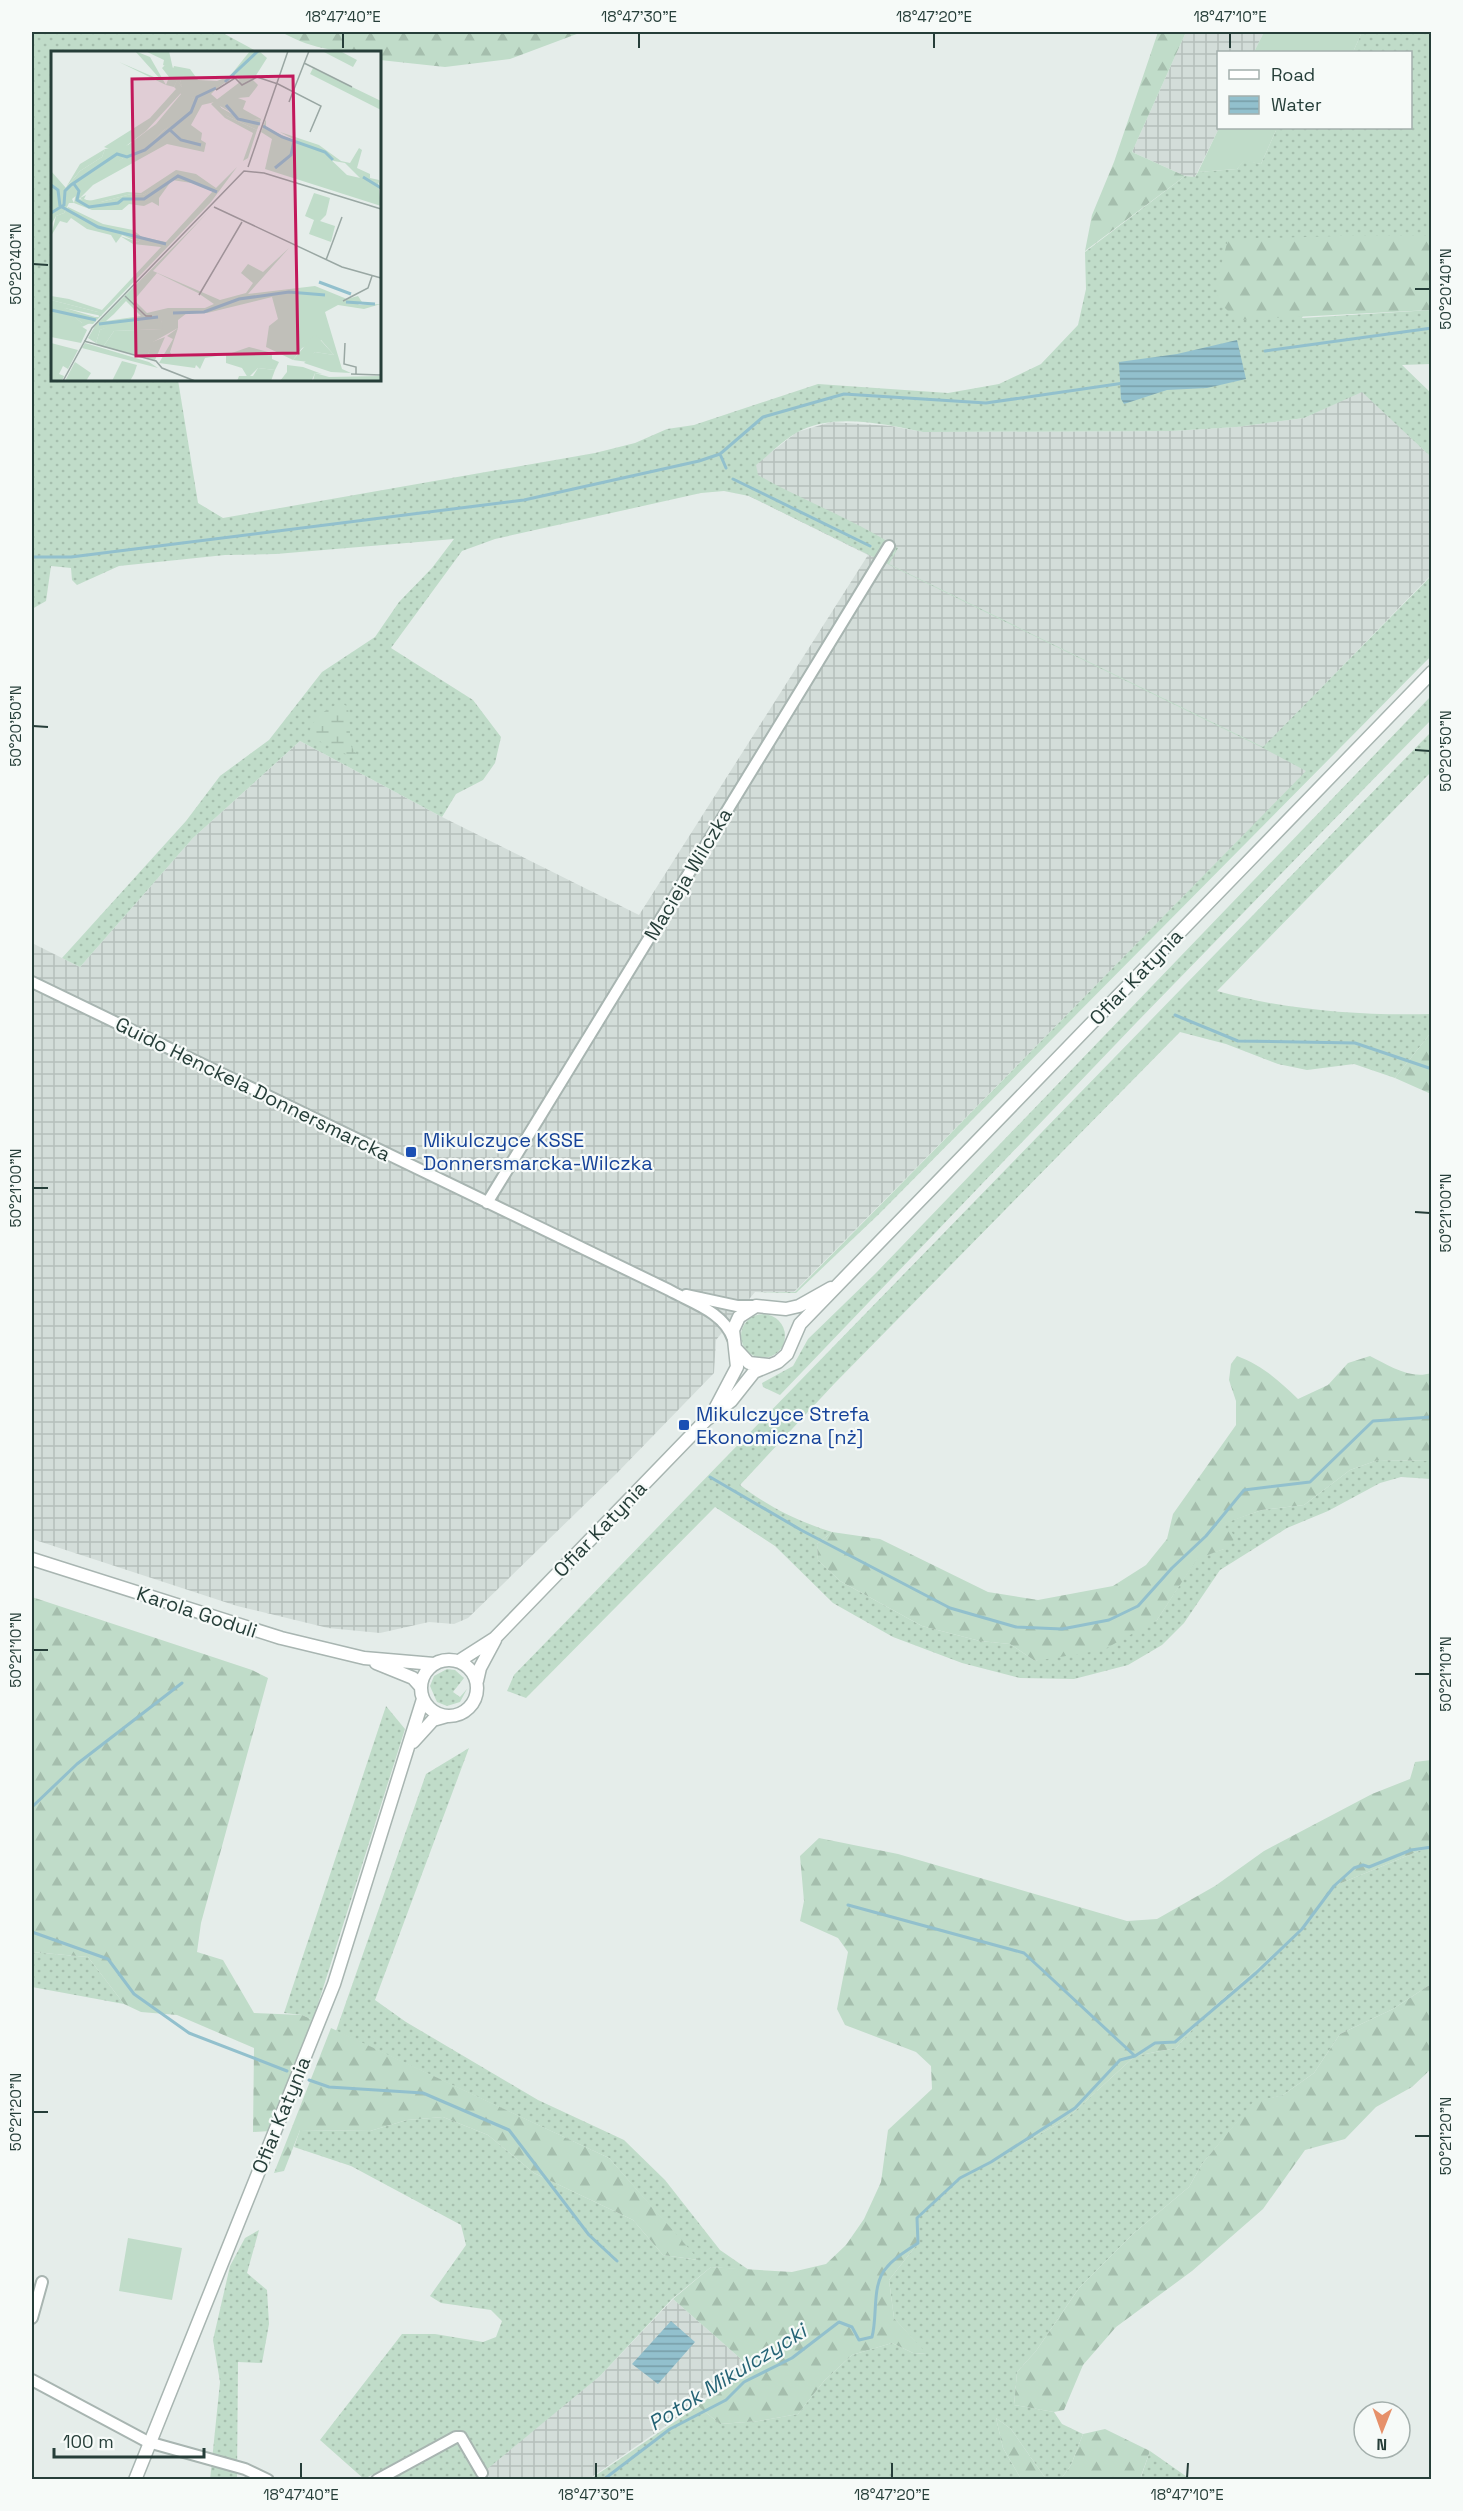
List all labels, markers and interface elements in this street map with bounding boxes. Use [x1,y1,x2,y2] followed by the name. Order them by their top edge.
[305,7,381,26] text: 18°47'40"E
[601,7,677,26] text: 18°47'30"E
[896,7,972,26] text: 18°47'20"E
[1193,7,1267,26] text: 18°47'10"E
[51,51,381,381] inset map
[1217,51,1412,129] legend
[1271,63,1315,86] text: Road
[1271,93,1322,116] text: Water
[6,223,25,305] text: 50°20'40"N
[1436,248,1455,330] text: 50°20'40"N
[6,685,25,767] text: 50°20'50"N
[1436,710,1455,792] text: 50°20'50"N
[638,803,738,945] street label: Macieja Wilczka
[1084,923,1188,1031] street label: Ofiar Katynia
[111,1011,395,1167] street label: Guido Henckela Donnersmarcka
[423,1127,653,1176] place label: Mikulczyce KSSE Donnersmarcka-Wilczka
[404,1145,418,1159] marker: Mikulczyce KSSE Donnersmarcka-Wilczka
[6,1149,25,1227] text: 50°21'00"N
[1436,1174,1455,1252] text: 50°21'00"N
[696,1401,870,1450] place label: Mikulczyce Strefa Ekonomiczna [nż]
[677,1418,691,1432] marker: Mikulczyce Strefa Ekonomiczna [nż]
[548,1475,652,1583] street label: Ofiar Katynia
[133,1580,261,1644] street label: Karola Goduli
[6,1612,25,1688] text: 50°21'10"N
[1436,1636,1455,1712] text: 50°21'10"N
[246,2053,316,2177] street label: Ofiar Katynia
[6,2073,25,2151] text: 50°21'20"N
[1436,2097,1455,2175] text: 50°21'20"N
[643,2316,813,2437] water label: Potok Mikulczycki
[1352,2400,1412,2460] north arrow
[54,2421,204,2459] scale bar
[63,2430,114,2453] text: 100 m
[1376,2434,1387,2455] text: N
[263,2485,339,2504] text: 18°47'40"E
[558,2485,634,2504] text: 18°47'30"E
[854,2485,930,2504] text: 18°47'20"E
[1150,2485,1224,2504] text: 18°47'10"E

